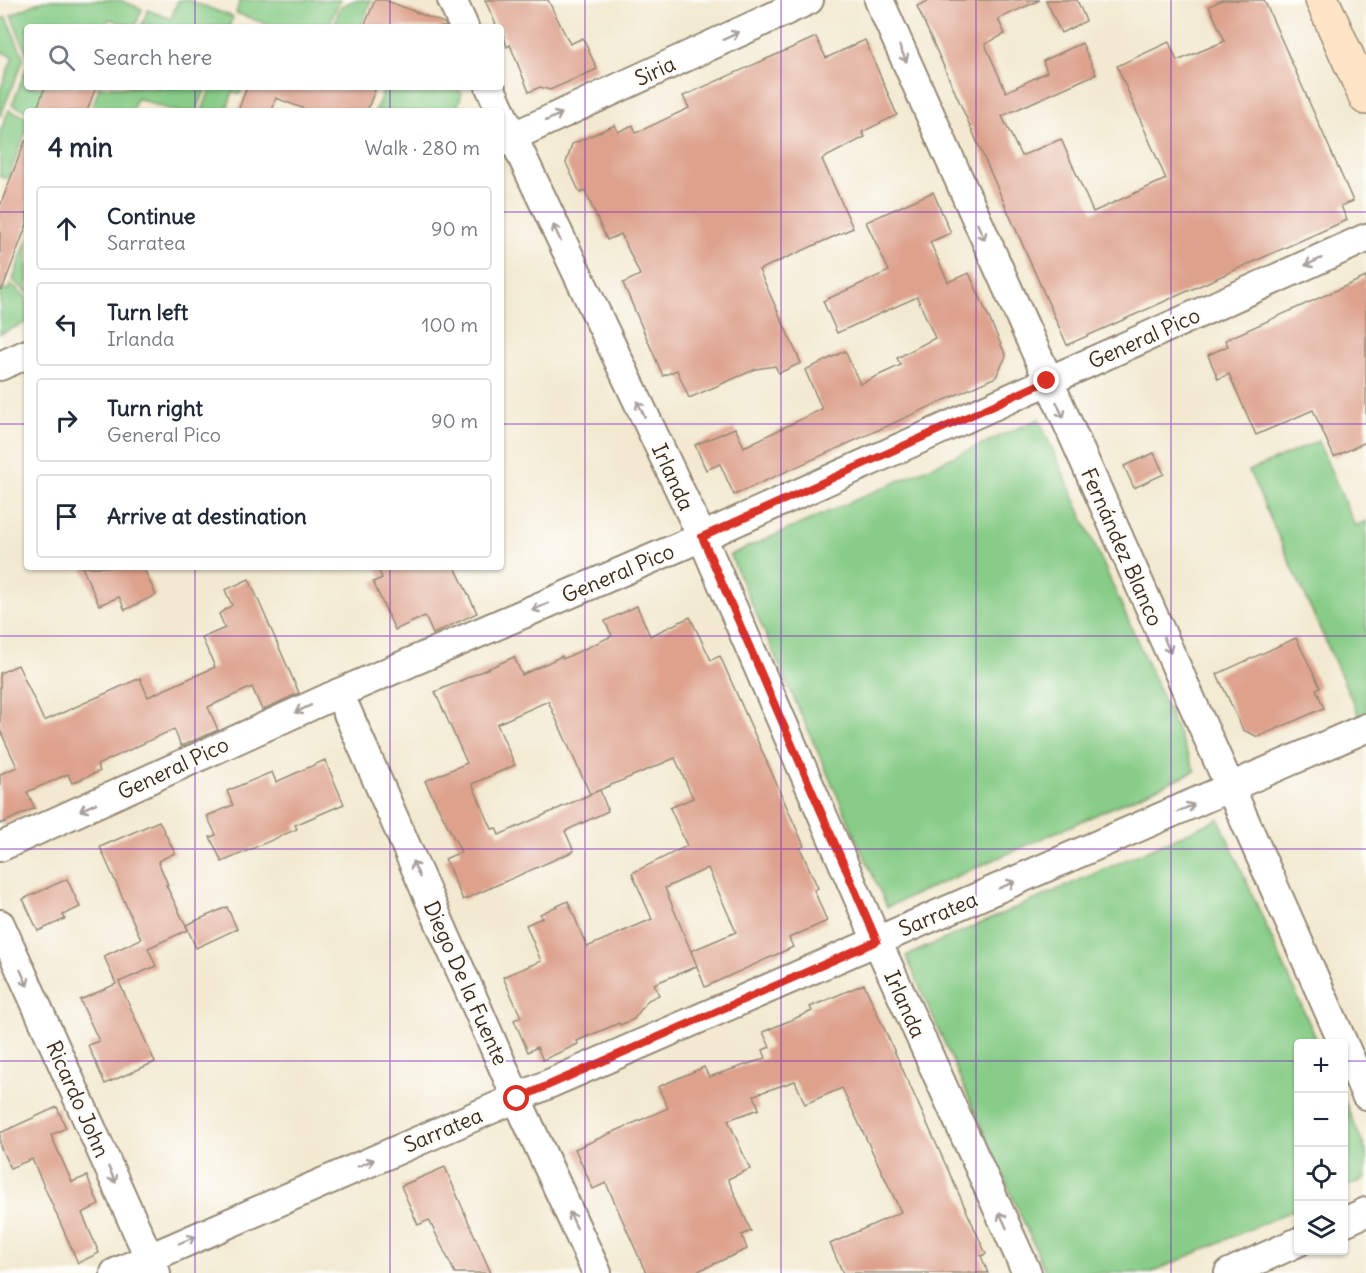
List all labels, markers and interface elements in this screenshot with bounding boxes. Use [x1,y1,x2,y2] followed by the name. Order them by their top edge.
[24,24,504,90] search box
[722,29,740,41] one-way arrow
[45,41,78,74] icon: search
[93,43,212,71] text: Search here
[897,44,909,62] one-way arrow
[630,50,680,92] street label: Siria
[545,111,563,123] one-way arrow
[48,131,113,164] text: 4 min
[364,135,480,160] text: Walk · 280 m
[107,202,196,230] text: Continue
[50,212,83,245] icon: ahead
[431,216,478,241] text: 90 m
[976,222,987,241] one-way arrow
[551,224,563,242] one-way arrow
[107,230,186,255] text: Sarratea
[1304,257,1322,268] one-way arrow
[107,298,188,326] text: Turn left
[1084,301,1204,375] street label: General Pico
[50,308,83,341] icon: left
[421,312,478,337] text: 100 m
[107,326,174,351] text: Irlanda
[1033,367,1059,393] route end
[107,394,203,422] text: Turn right
[635,400,647,418] one-way arrow
[1055,401,1066,419] one-way arrow
[50,404,83,437] icon: right
[431,408,478,433] text: 90 m
[107,422,221,447] text: General Pico
[646,439,700,515] street label: Irlanda
[1075,464,1169,630] street label: Fernández Blanco
[50,500,83,533] icon: arrive
[107,502,307,530] text: Arrive at destination
[558,537,678,609] street label: General Pico
[531,602,549,613] one-way arrow
[1162,636,1173,654] one-way arrow
[295,703,313,715] one-way arrow
[113,730,233,806] street label: General Pico
[79,802,97,814] one-way arrow
[1177,802,1195,813] one-way arrow
[410,861,421,879] one-way arrow
[998,879,1016,890] one-way arrow
[895,885,981,943] street label: Sarratea
[418,897,514,1069] street label: Diego De la Fuente
[878,966,932,1042] street label: Irlanda
[19,968,30,986] one-way arrow
[40,1037,116,1161] street label: Ricardo John
[1294,1039,1348,1255] map controls
[1294,1039,1348,1093] button: +
[503,1085,529,1111] route start
[1294,1093,1348,1147] button: −
[400,1101,486,1159] street label: Sarratea
[1294,1147,1348,1201] button: locate
[357,1157,375,1169] one-way arrow
[107,1165,119,1183] one-way arrow
[1294,1201,1348,1255] button: layers
[566,1211,578,1229] one-way arrow
[996,1211,1008,1229] one-way arrow
[177,1234,196,1245] one-way arrow

